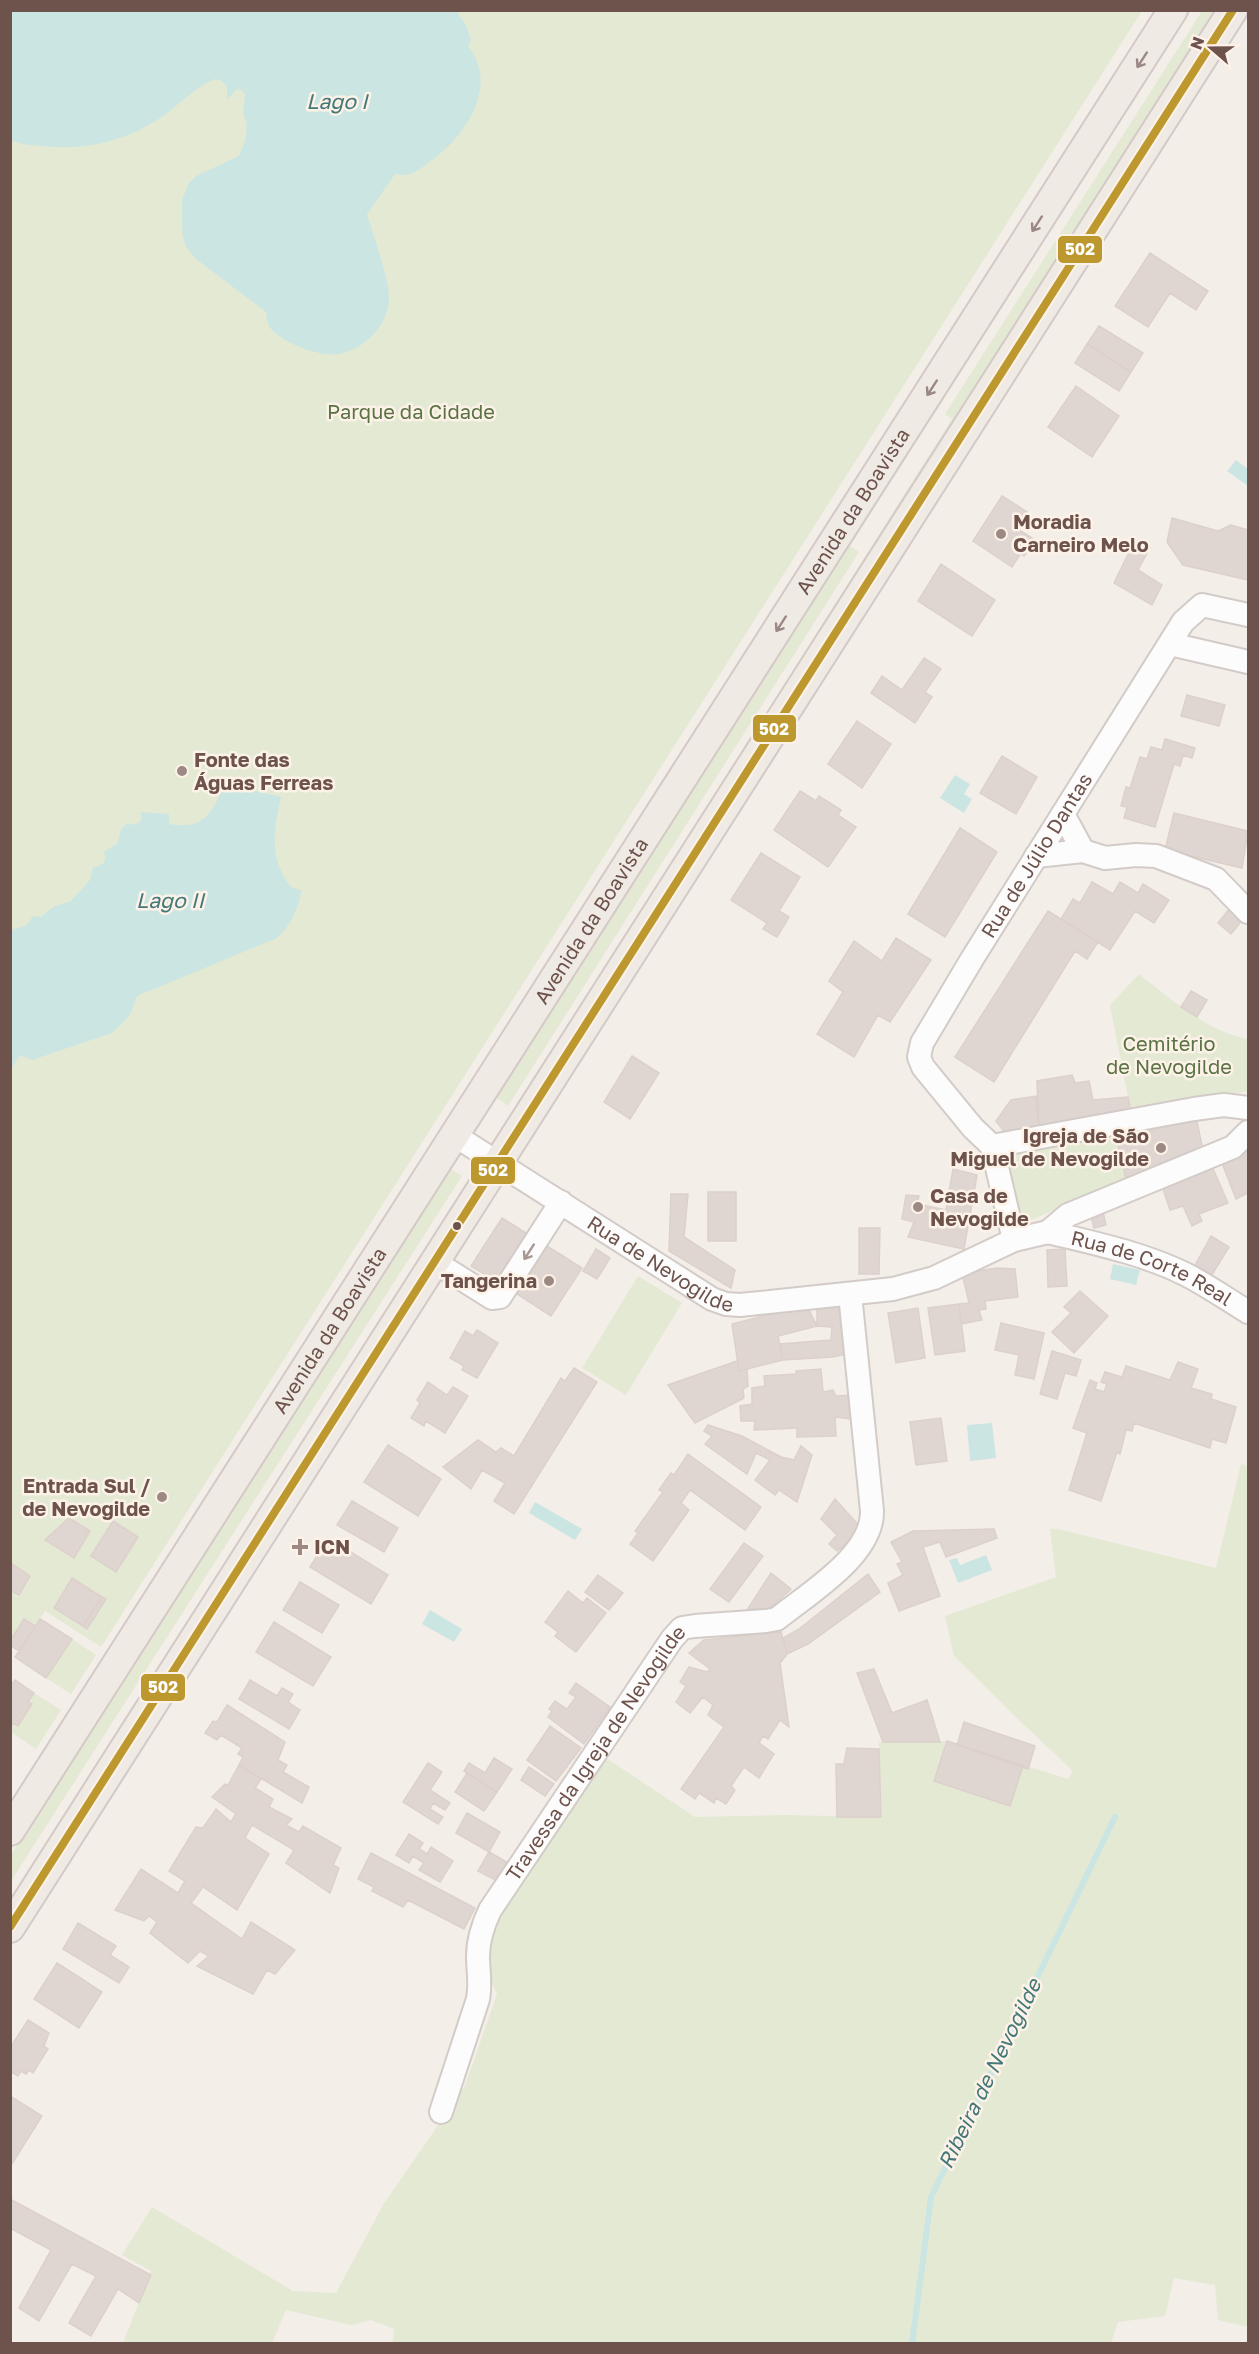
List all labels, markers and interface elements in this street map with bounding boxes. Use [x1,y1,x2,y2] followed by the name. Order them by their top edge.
[1181,18,1241,78] north arrow
[1185,34,1208,52] text: N
[1135,51,1147,68] one-way arrow
[306,88,369,114] water label: Lago I
[1030,215,1042,232] one-way arrow
[1057,235,1103,264] line badge: 502
[1065,239,1095,259] text: 502
[925,380,938,397] one-way arrow
[327,399,495,423] park label: Parque da Cidade
[790,423,914,598] street label: Avenida da Boavista
[1013,509,1149,556] place label: Moradia Carneiro Melo
[994,527,1008,541] marker: Moradia Carneiro Melo
[775,615,788,632] one-way arrow
[752,714,797,743] line badge: 502
[759,719,789,739] text: 502
[194,747,333,794] place label: Fonte das Águas Ferreas
[175,764,189,778] marker: Fonte das Águas Ferreas
[975,768,1097,942] street label: Rua de Júlio Dantas
[529,833,652,1008] street label: Avenida da Boavista
[136,887,205,913] water label: Lago II
[1106,1031,1232,1078] park label: Cemitério de Nevogilde
[950,1123,1149,1170] place label: Igreja de São Miguel de Nevogilde
[1154,1141,1168,1155] marker: Igreja de São Miguel de Nevogilde
[470,1156,516,1185] line badge: 502
[478,1160,508,1180] text: 502
[930,1183,1029,1230] place label: Casa de Nevogilde
[911,1200,925,1214] marker: Casa de Nevogilde
[583,1210,734,1315] street label: Rua de Nevogilde
[451,1220,463,1232] unlabelled marker
[1069,1225,1237,1310] street label: Rua de Corte Real
[267,1242,391,1417] street label: Avenida da Boavista
[523,1243,536,1260] one-way arrow
[441,1268,537,1292] place label: Tangerina
[542,1274,556,1288] marker: Tangerina
[22,1473,150,1520] place label: Entrada Sul / de Nevogilde
[155,1490,169,1504] marker: Entrada Sul / de Nevogilde
[314,1534,350,1558] place label: ICN
[291,1538,309,1556] marker: ICN
[500,1620,690,1885] street label: Travessa da Igreja de Nevogilde
[140,1673,186,1702] line badge: 502
[148,1677,178,1697] text: 502
[932,1973,1047,2173] water label: Ribeira de Nevogilde

